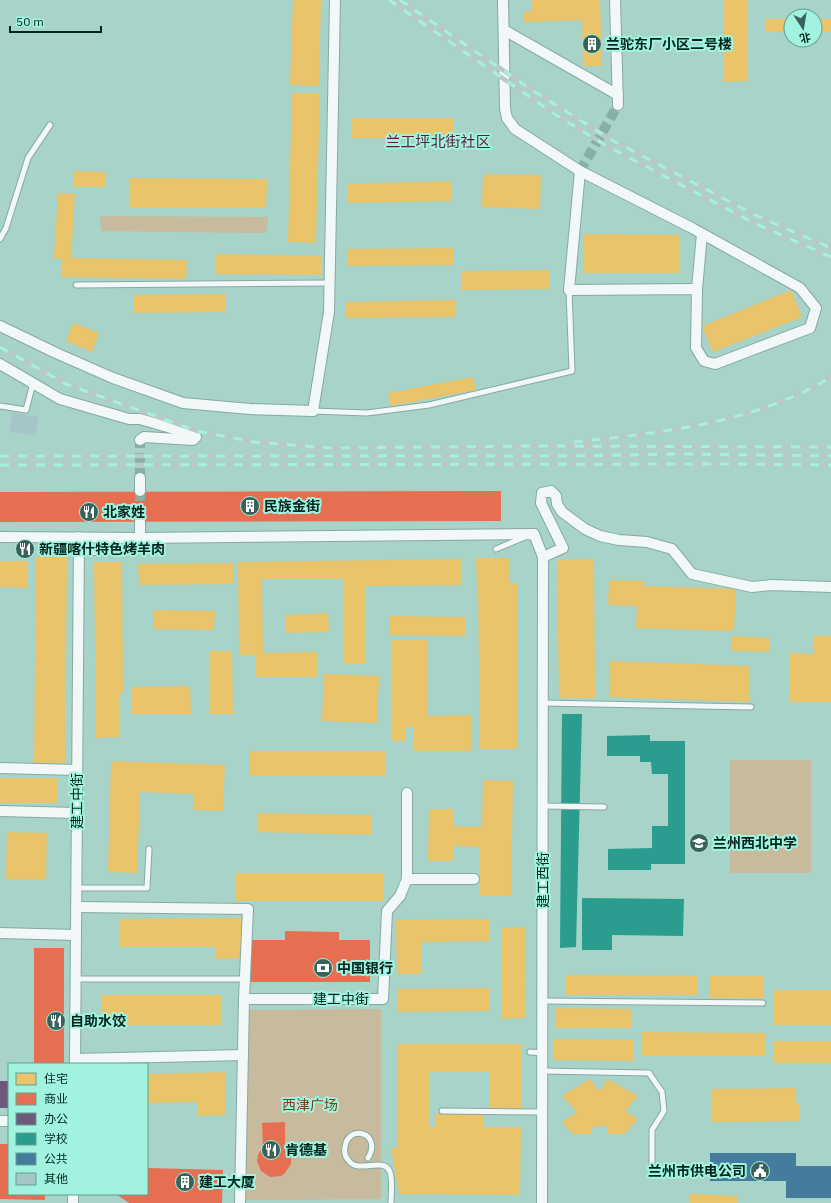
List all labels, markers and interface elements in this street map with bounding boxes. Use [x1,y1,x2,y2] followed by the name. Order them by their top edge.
[10,8,101,34] scale bar
[783,8,823,48] north arrow
[16,14,44,29] text: 50 m
[798,30,812,46] text: 北
[581,33,603,55] building icon: 兰驼东厂小区二号楼
[606,35,732,53] place label: 兰驼东厂小区二号楼
[385,132,491,151] district label: 兰工坪北街社区
[239,495,261,517] building icon: 民族金街
[264,497,320,515] place label: 民族金街
[78,501,100,523] restaurant icon: 北家姓
[103,503,145,521] place label: 北家姓
[14,538,36,560] restaurant icon: 新疆喀什特色烤羊肉
[39,540,165,558] place label: 新疆喀什特色烤羊肉
[68,773,86,829] street label: 建工中街
[688,832,710,854] school or university icon: 兰州西北中学
[713,834,797,852] place label: 兰州西北中学
[534,852,552,908] street label: 建工西街
[312,957,334,979] bank icon: 中国银行
[337,959,393,977] place label: 中国银行
[313,990,369,1008] street label: 建工中街
[45,1010,67,1032] restaurant icon: 自助水饺
[70,1012,126,1030] place label: 自助水饺
[8,1063,148,1195] legend
[44,1071,68,1086] text: 住宅
[44,1091,68,1106] text: 商业
[282,1096,338,1114] park label: 西津广场
[44,1111,68,1126] text: 办公
[44,1131,68,1146] text: 学校
[260,1139,282,1161] restaurant icon: 肯德基
[285,1141,327,1159] place label: 肯德基
[44,1151,68,1166] text: 公共
[749,1160,771,1182] public building icon: 兰州市供电公司
[648,1162,746,1180] place label: 兰州市供电公司
[44,1171,68,1186] text: 其他
[174,1171,196,1193] building icon: 建工大厦
[199,1173,255,1191] place label: 建工大厦

